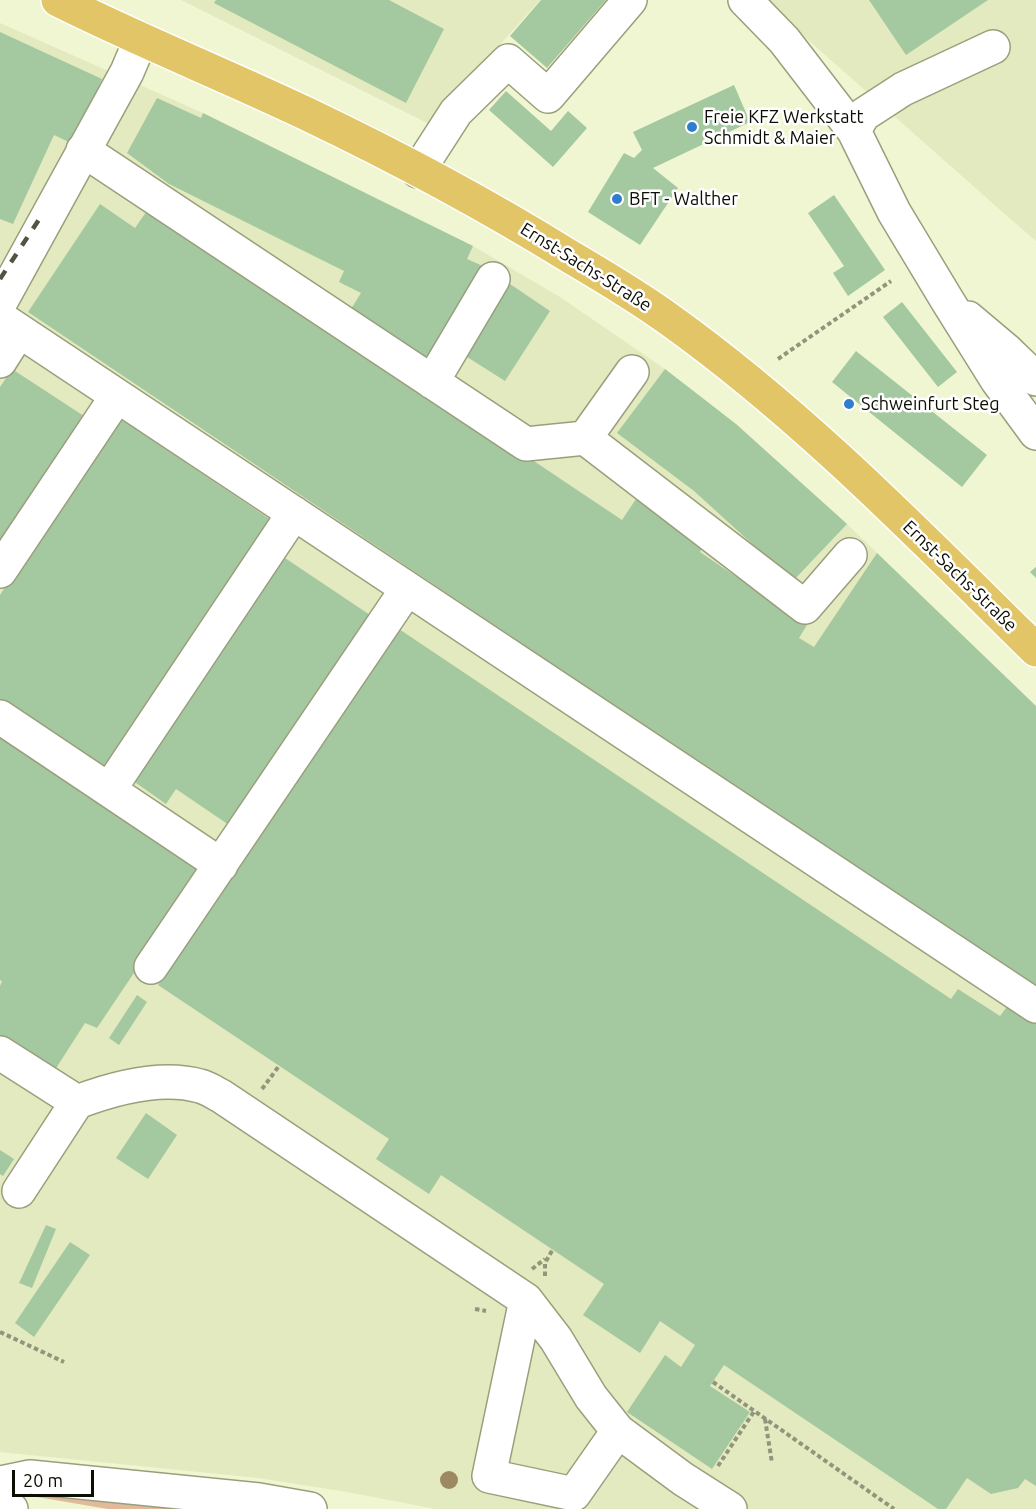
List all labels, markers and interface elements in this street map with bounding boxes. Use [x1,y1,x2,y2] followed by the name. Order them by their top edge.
[704,106,864,148] place label: Freie KFZ Werkstatt Schmidt & Maier
[685,120,699,134] marker: Freie KFZ Werkstatt Schmidt & Maier
[629,188,738,210] place label: BFT - Walther
[610,192,624,206] marker: BFT - Walther
[516,218,656,316] street label: Ernst-Sachs-Straße
[861,393,1000,415] place label: Schweinfurt Steg
[842,397,856,411] marker: Schweinfurt Steg
[898,516,1022,636] street label: Ernst-Sachs-Straße
[15,1458,98,1496] scale bar
[23,1470,63,1490] text: 20 m

